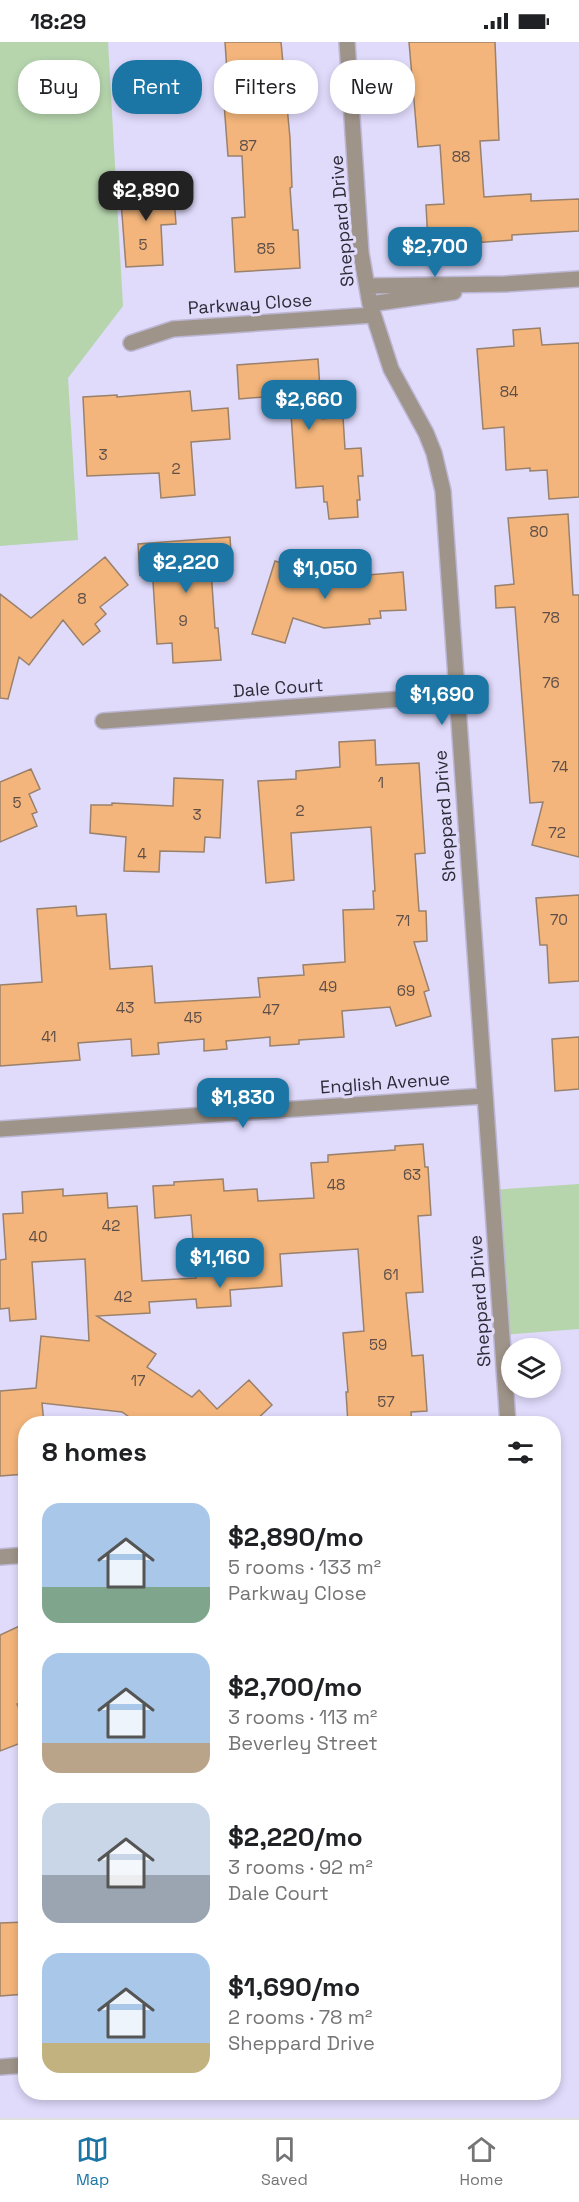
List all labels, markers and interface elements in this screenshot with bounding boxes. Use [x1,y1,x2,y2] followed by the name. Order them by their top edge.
[30,7,86,35] text: 18:29
[18,60,100,114] chip: Buy
[112,60,202,114] chip: Rent
[214,60,318,114] chip: Filters
[330,60,415,114] chip: New
[239,136,257,155] house number: 87
[452,147,470,166] house number: 88
[324,154,359,288] street label: Sheppard Drive
[97,171,195,222] pin: $2,890
[112,177,180,203] text: $2,890
[386,227,484,278] pin: $2,700
[402,233,468,259] text: $2,700
[139,235,148,254] house number: 5
[257,239,275,258] house number: 85
[187,288,313,319] street label: Parkway Close
[260,380,358,431] pin: $2,660
[500,382,518,401] house number: 84
[275,386,343,412] text: $2,660
[98,445,108,464] house number: 3
[171,459,181,478] house number: 2
[530,522,548,541] house number: 80
[137,543,235,594] pin: $2,220
[153,549,219,575] text: $2,220
[276,549,374,600] pin: $1,050
[293,555,357,581] text: $1,050
[77,589,87,608] house number: 8
[542,608,560,627] house number: 78
[178,611,188,630] house number: 9
[232,673,324,702] street label: Dale Court
[542,673,560,692] house number: 76
[393,675,491,726] pin: $1,690
[410,681,474,707] text: $1,690
[428,749,461,883] street label: Sheppard Drive
[552,757,568,776] house number: 74
[378,773,384,792] house number: 1
[13,793,22,812] house number: 5
[295,801,305,820] house number: 2
[192,805,202,824] house number: 3
[548,823,566,842] house number: 72
[137,844,147,863] house number: 4
[550,910,568,929] house number: 70
[396,911,410,930] house number: 71
[319,977,337,996] house number: 49
[397,981,415,1000] house number: 69
[116,998,134,1017] house number: 43
[262,1000,280,1019] house number: 47
[184,1008,202,1027] house number: 45
[41,1027,57,1046] house number: 41
[319,1066,451,1099] street label: English Avenue
[194,1078,292,1129] pin: $1,830
[211,1084,275,1110] text: $1,830
[403,1165,421,1184] house number: 63
[327,1175,345,1194] house number: 48
[102,1216,120,1235] house number: 42
[29,1227,48,1246] house number: 40
[463,1234,496,1368] street label: Sheppard Drive
[171,1238,269,1289] pin: $1,160
[190,1244,250,1270] text: $1,160
[383,1265,399,1284] house number: 61
[114,1287,132,1306] house number: 42
[369,1335,387,1354] house number: 59
[501,1338,561,1398] map controls
[501,1338,561,1398] button: layers
[131,1371,145,1390] house number: 17
[377,1392,395,1411] house number: 57
[42,1435,147,1469] text: 8 homes
[504,1436,537,1469] icon: filters
[228,1520,364,1554] text: $2,890/mo
[90,1527,162,1599] icon: home
[228,1554,381,1580] text: 5 rooms · 133 m²
[228,1580,367,1606] text: Parkway Close
[228,1670,362,1704] text: $2,700/mo
[90,1677,162,1749] icon: home
[228,1704,377,1730] text: 3 rooms · 113 m²
[228,1730,378,1756] text: Beverley Street
[228,1820,363,1854] text: $2,220/mo
[90,1827,162,1899] icon: home
[228,1854,373,1880] text: 3 rooms · 92 m²
[228,1880,329,1906] text: Dale Court
[228,1970,360,2004] text: $1,690/mo
[90,1977,162,2049] icon: home
[228,2004,372,2030] text: 2 rooms · 78 m²
[228,2030,375,2056] text: Sheppard Drive
[76,2133,109,2190] tab: Map
[261,2133,308,2190] tab: Saved
[459,2133,503,2190] tab: Home

